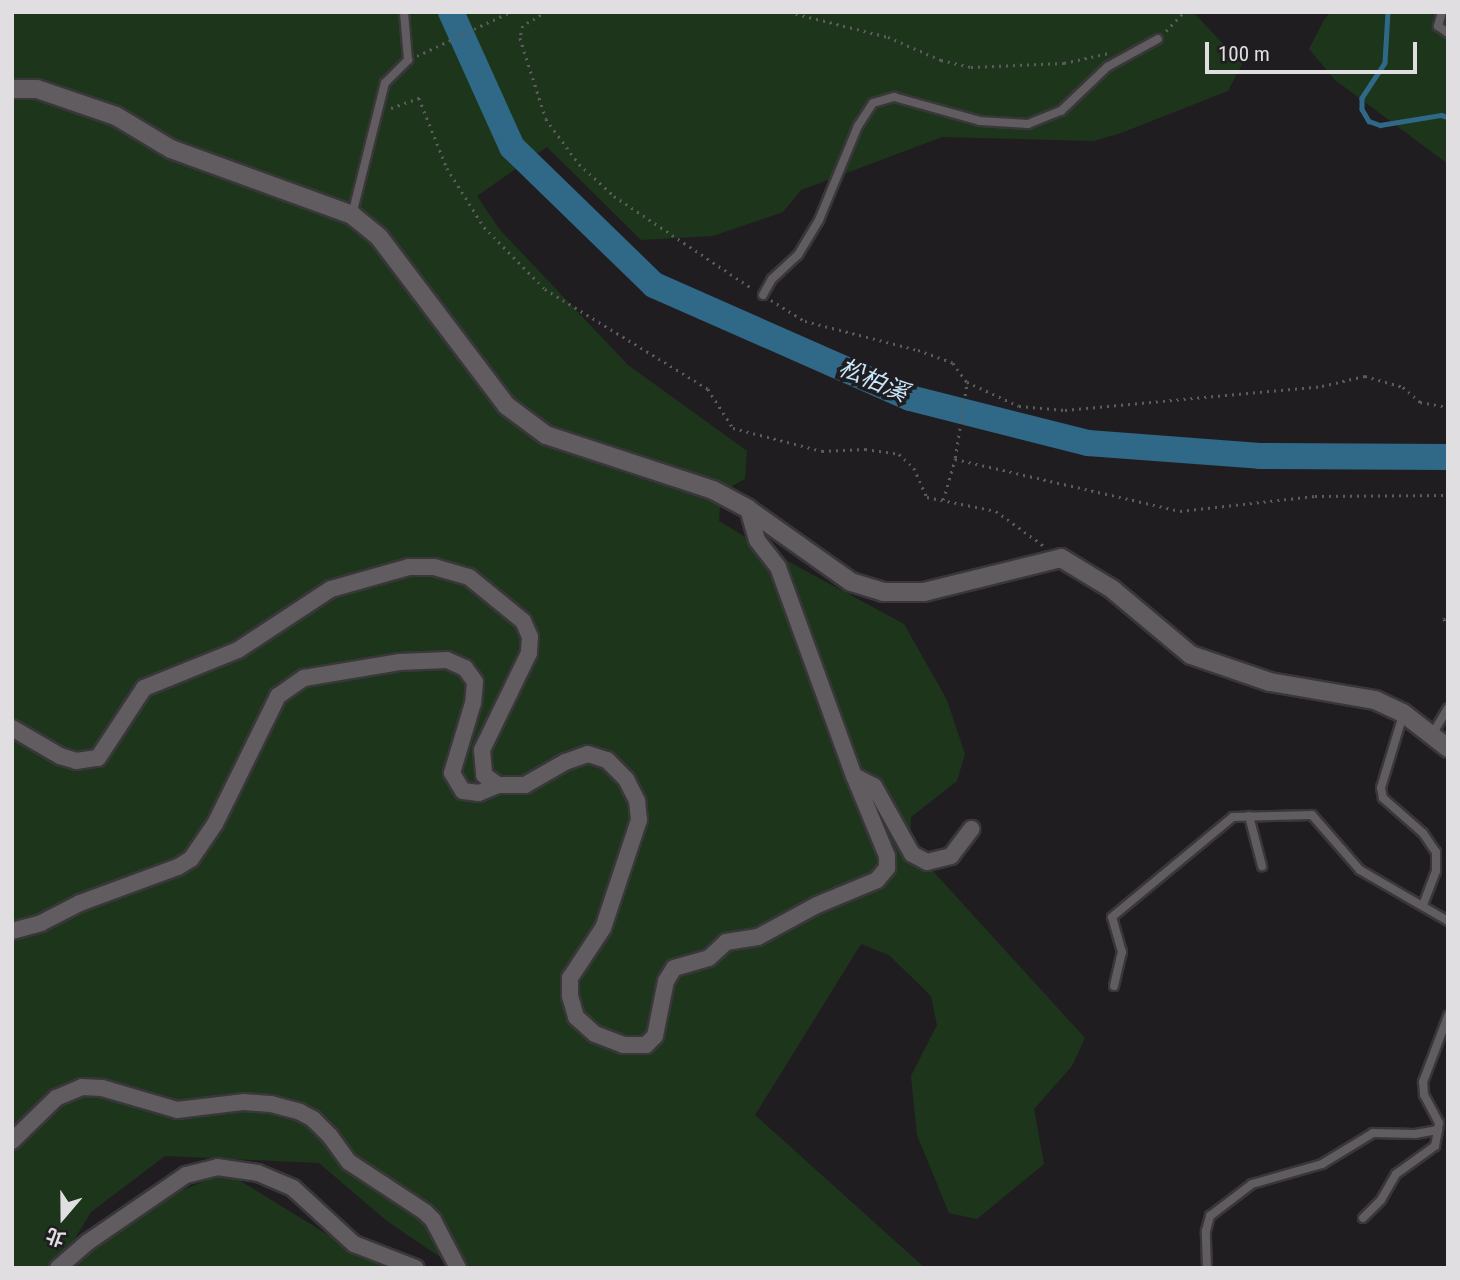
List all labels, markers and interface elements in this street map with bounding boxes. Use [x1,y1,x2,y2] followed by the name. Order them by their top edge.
[1208,28,1420,72] scale bar
[1218,42,1270,66] text: 100 m
[834,354,912,408] water label: 松柏溪
[28,1182,98,1252] north arrow
[43,1223,69,1251] text: 北

